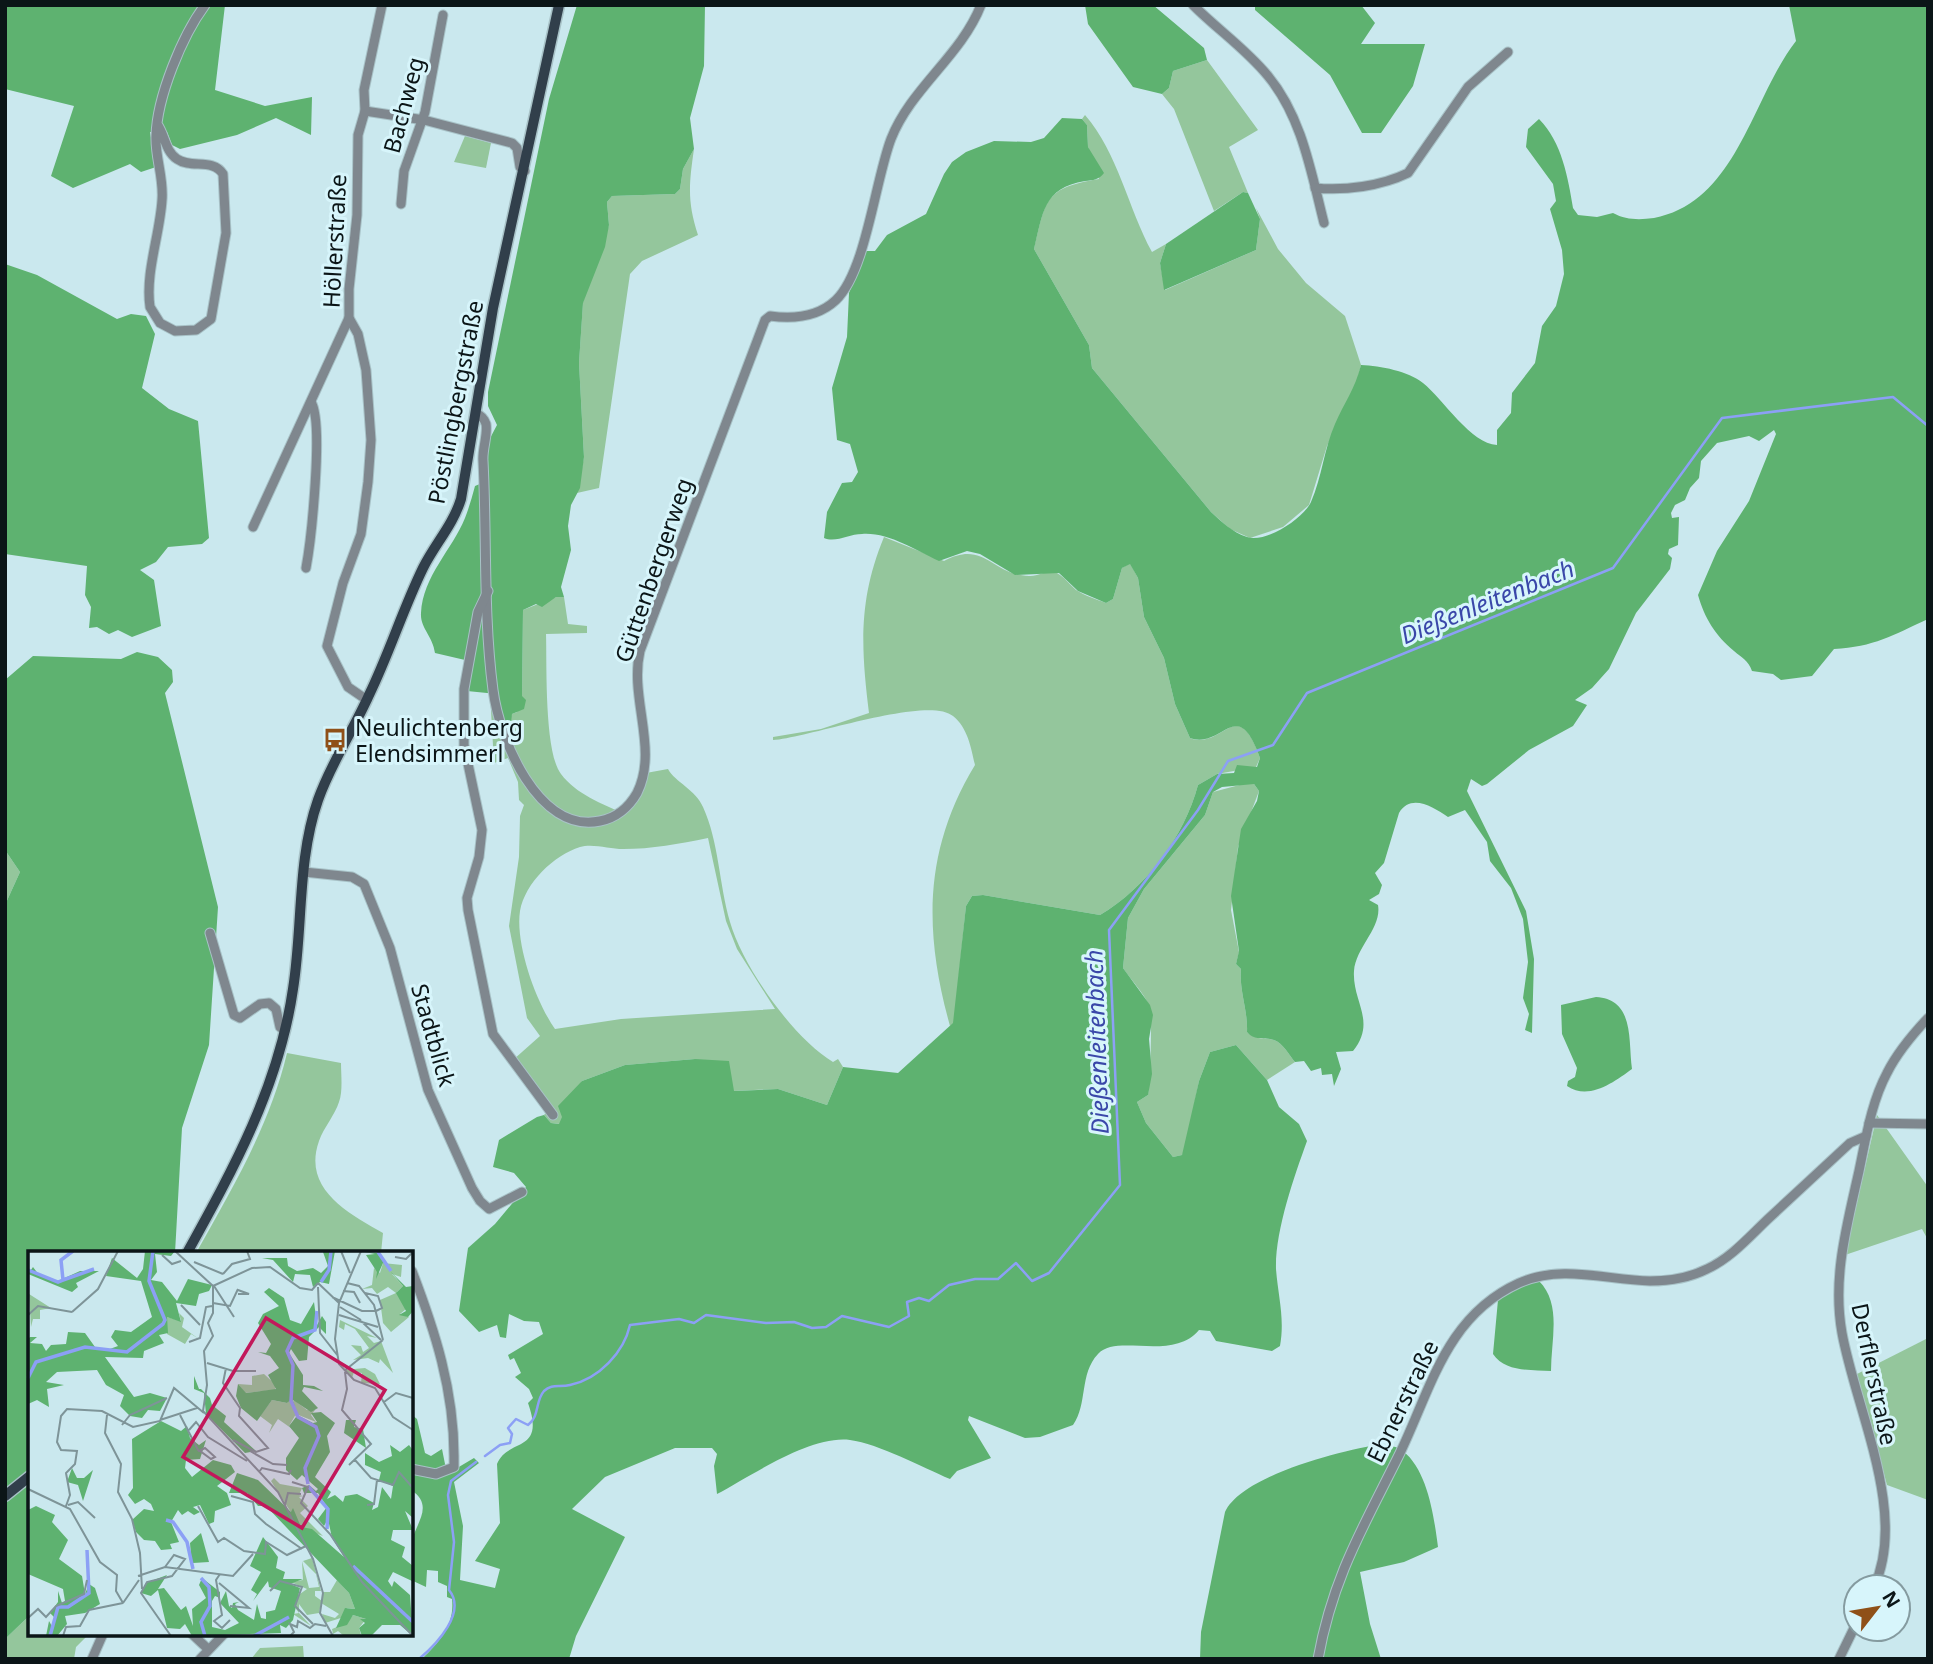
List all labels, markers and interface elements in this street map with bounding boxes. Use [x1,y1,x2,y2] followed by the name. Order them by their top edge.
[375,53,431,157] street label: Bachweg
[315,173,353,309] street label: Höllerstraße
[420,298,490,506] street label: Pöstlingbergstraße
[606,474,700,666] street label: Güttenbergerweg
[1395,551,1579,651] water label: Dießenleitenbach
[355,711,523,769] place label: Neulichtenberg Elendsimmerl
[321,726,349,754] bus stop icon: Neulichtenberg Elendsimmerl
[1076,949,1116,1135] water label: Dießenleitenbach
[404,980,464,1091] street label: Stadtblick
[28,1251,413,1636] inset map
[1844,1300,1906,1448] street label: Derflerstraße
[1359,1334,1445,1468] street label: Ebnerstraße
[1842,1573,1912,1643] north arrow
[1876,1586,1907,1613] text: N

